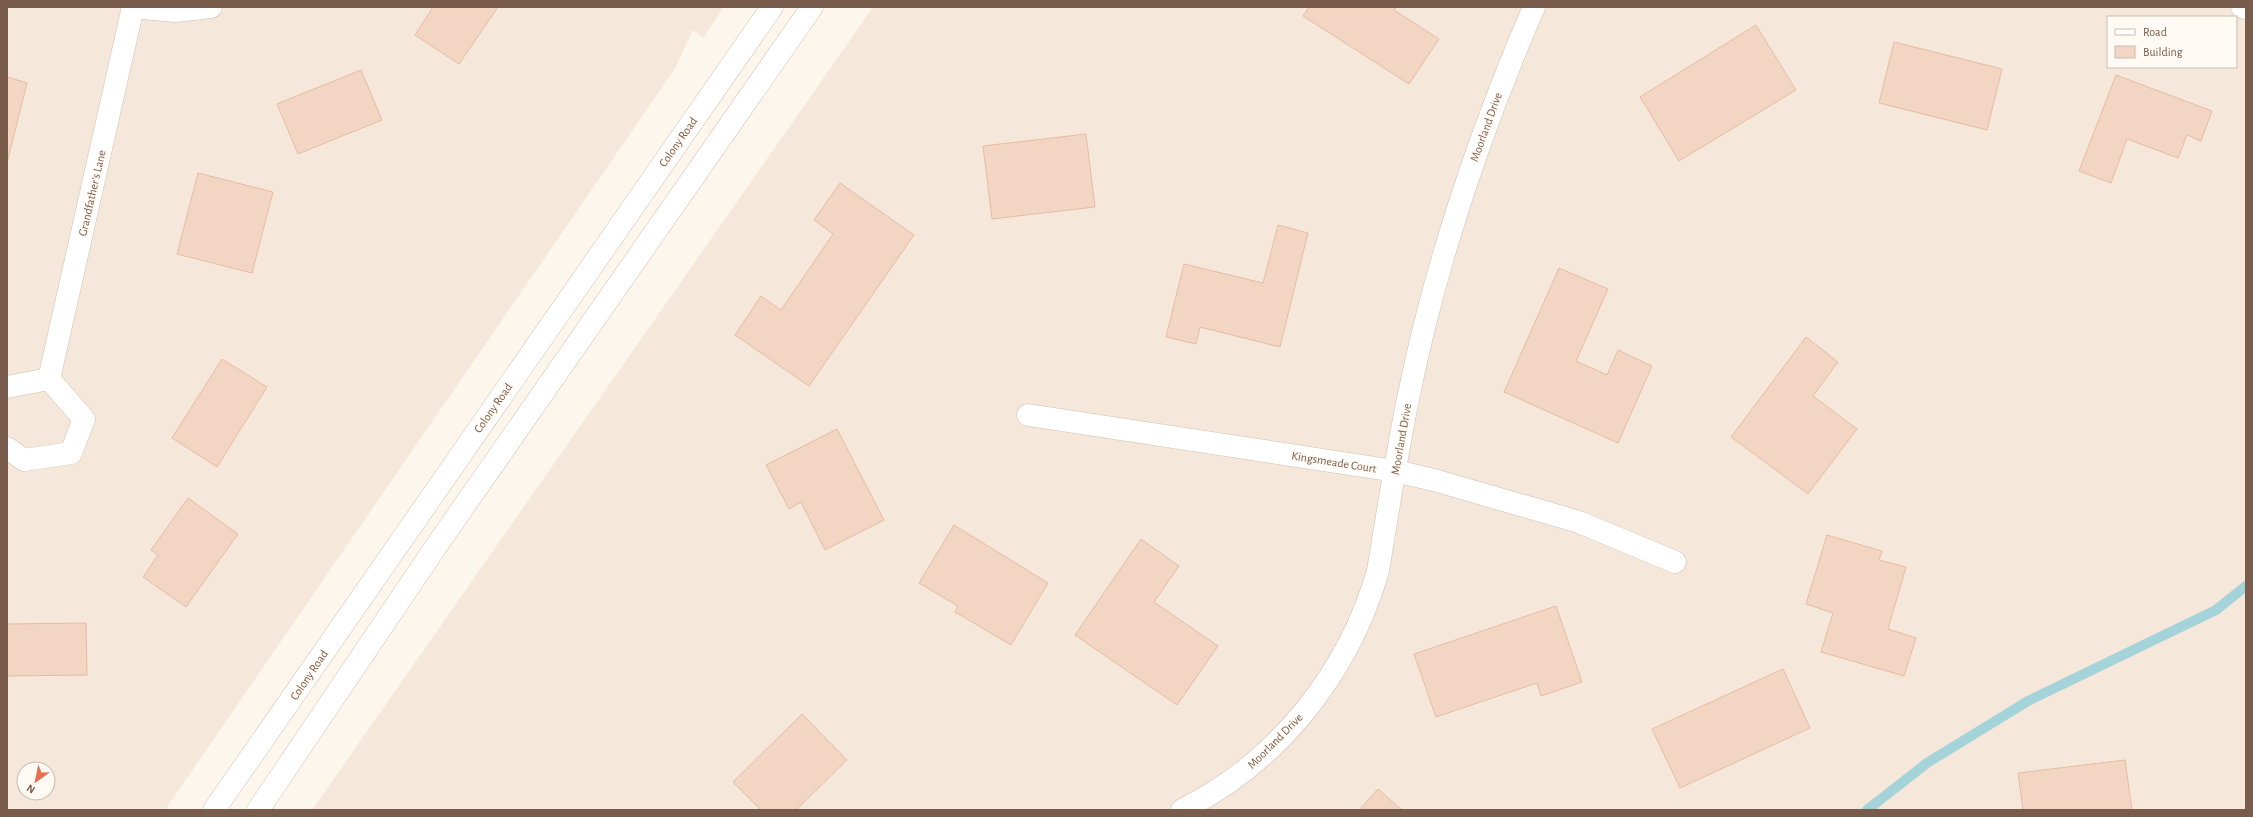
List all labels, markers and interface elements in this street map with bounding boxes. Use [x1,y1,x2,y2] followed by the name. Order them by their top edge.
[2107,16,2237,68] legend
[2143,26,2167,38] text: Road
[2143,46,2183,58] text: Building
[1468,91,1504,163] street label: Moorland Drive
[657,115,700,170] street label: Colony Road
[76,149,108,237] street label: Grandfather's Lane
[472,381,515,436] street label: Colony Road
[1389,402,1413,476] street label: Moorland Drive
[1291,449,1378,475] street label: Kingsmeade Court
[288,648,331,703] street label: Colony Road
[1245,711,1305,771] street label: Moorland Drive
[16,761,56,801] north arrow
[25,782,37,796] text: N

